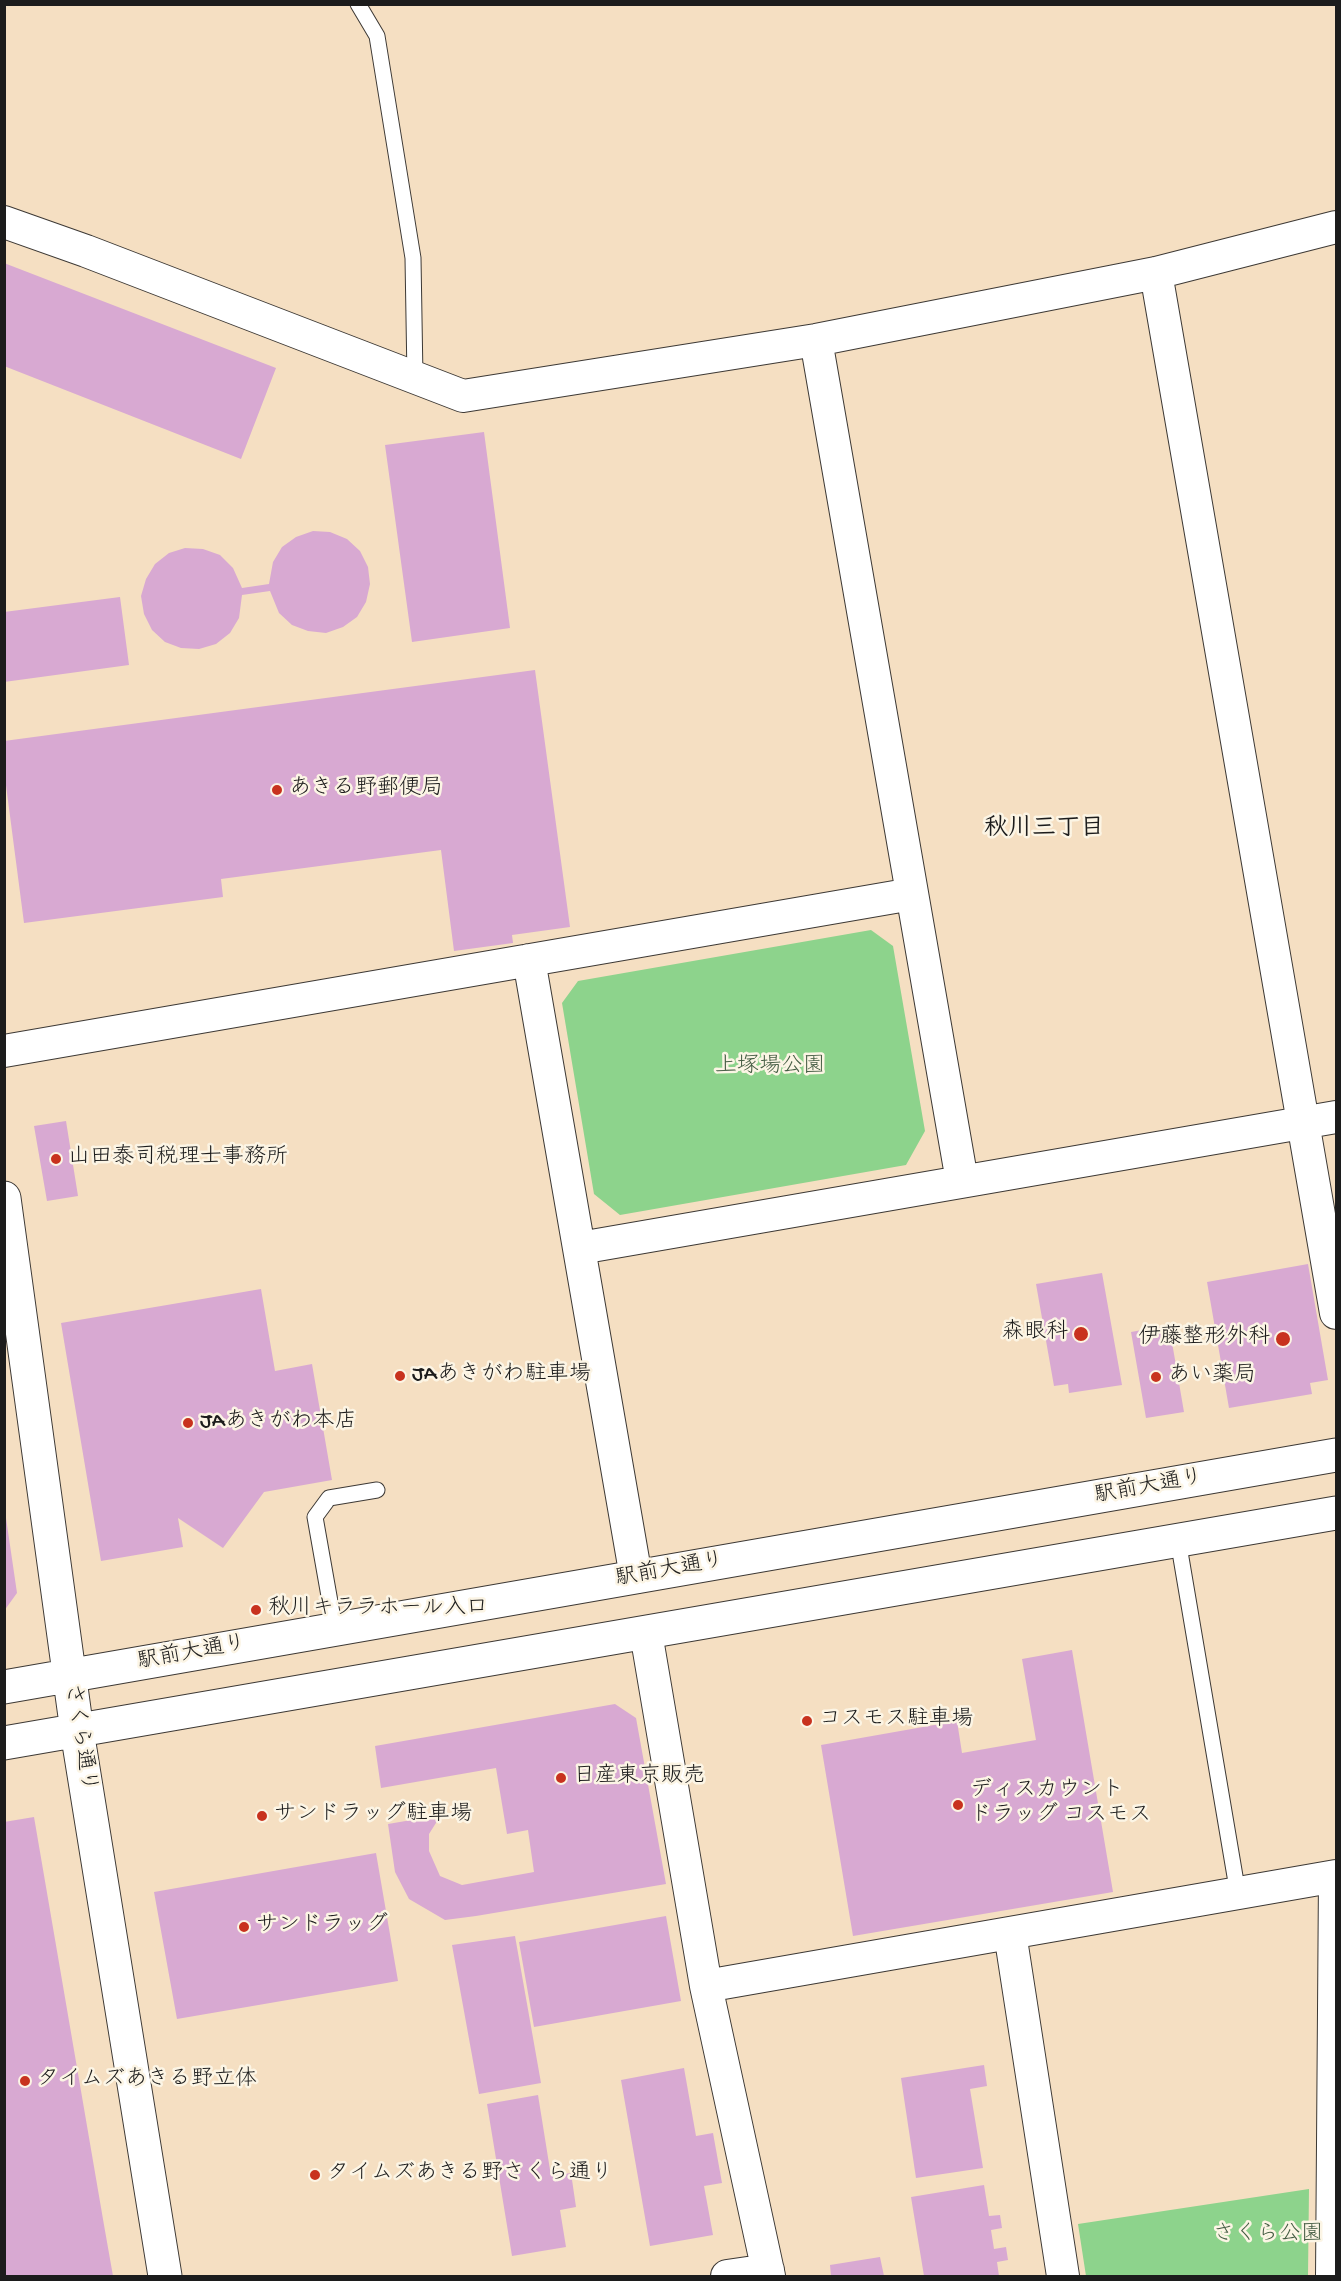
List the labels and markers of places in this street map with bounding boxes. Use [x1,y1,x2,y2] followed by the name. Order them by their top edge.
[289,777,443,803] place label: あきる野郵便局
[270,783,284,797] marker: あきる野郵便局
[68,1146,288,1172] place label: 山田泰司税理士事務所
[49,1152,63,1166] marker: 山田泰司税理士事務所
[1002,1321,1068,1347] place label: 森眼科
[1072,1325,1090,1343] marker: 森眼科
[1138,1326,1270,1352] place label: 伊藤整形外科
[1274,1330,1292,1348] marker: 伊藤整形外科
[412,1363,591,1389] place label: JAあきがわ駐車場
[1168,1364,1256,1390] place label: あい薬局
[393,1369,407,1383] marker: JAあきがわ駐車場
[1149,1370,1163,1384] marker: あい薬局
[200,1410,357,1436] place label: JAあきがわ本店
[181,1416,195,1430] marker: JAあきがわ本店
[268,1597,488,1623] place label: 秋川キララホール入口
[249,1603,263,1617] marker: 秋川キララホール入口
[819,1708,973,1734] place label: コスモス駐車場
[800,1714,814,1728] marker: コスモス駐車場
[573,1765,705,1791] place label: 日産東京販売
[554,1771,568,1785] marker: 日産東京販売
[970,1779,1151,1831] place label: ディスカウント ドラッグ コスモス
[951,1798,965,1812] marker: ディスカウント ドラッグ コスモス
[274,1803,472,1829] place label: サンドラッグ駐車場
[255,1809,269,1823] marker: サンドラッグ駐車場
[256,1914,388,1940] place label: サンドラッグ
[237,1920,251,1934] marker: サンドラッグ
[37,2068,257,2094] place label: タイムズあきる野立体
[18,2074,32,2088] marker: タイムズあきる野立体
[327,2162,613,2188] place label: タイムズあきる野さくら通り
[308,2168,322,2182] marker: タイムズあきる野さくら通り

